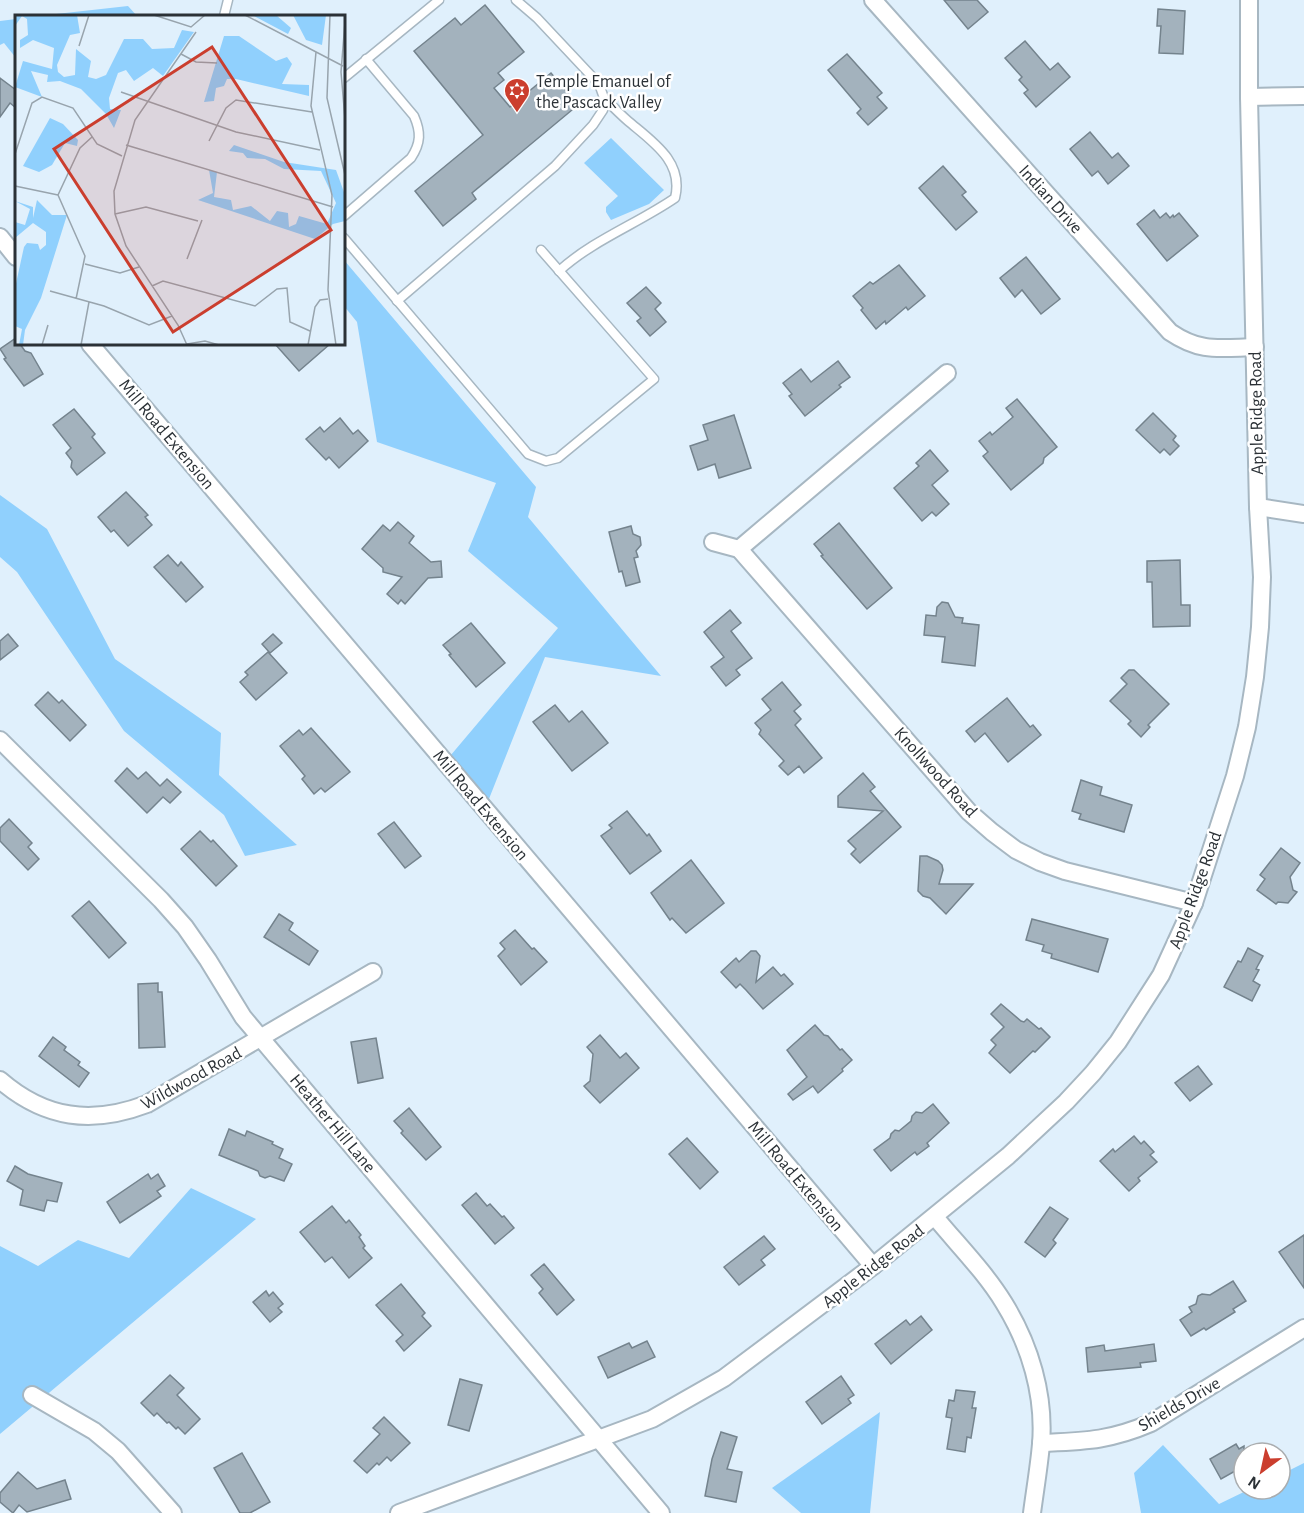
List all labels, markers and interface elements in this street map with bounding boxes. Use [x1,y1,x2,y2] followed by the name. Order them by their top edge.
[15,15,345,345] inset map
[536,73,672,112] place label: Temple Emanuel of the Pascack Valley
[502,76,532,114] synagogue icon: Temple Emanuel of the Pascack Valley
[1015,162,1086,237] street label: Indian Drive
[1247,351,1267,475] street label: Apple Ridge Road
[115,376,217,493] street label: Mill Road Extension
[890,724,980,821] street label: Knollwood Road
[429,747,531,864] street label: Mill Road Extension
[1166,829,1226,951] street label: Apple Ridge Road
[138,1044,245,1114] street label: Wildwood Road
[286,1071,378,1176] street label: Heather Hill Lane
[744,1118,846,1235] street label: Mill Road Extension
[819,1222,928,1312] street label: Apple Ridge Road
[1136,1374,1223,1435] street label: Shields Drive
[1232,1441,1292,1501] north arrow
[1245,1473,1263,1492] text: N

